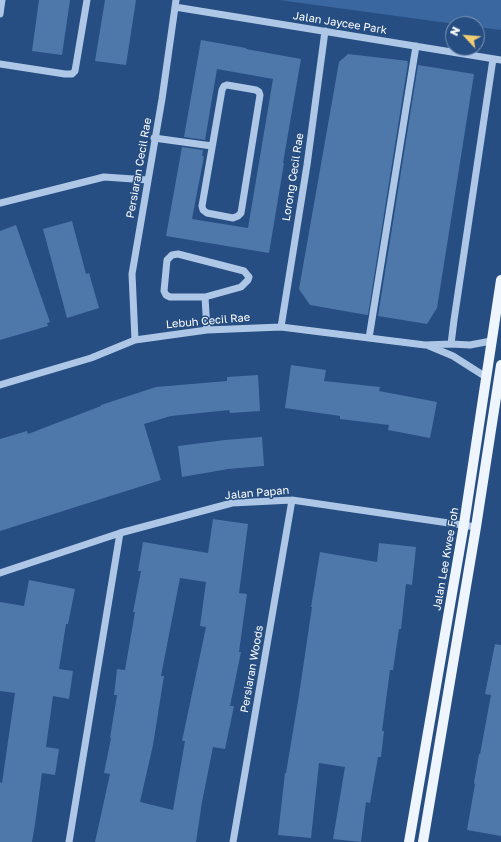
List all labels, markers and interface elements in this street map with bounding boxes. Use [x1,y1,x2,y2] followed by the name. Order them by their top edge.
[292,9,388,37] street label: Jalan Jaycee Park
[445,16,485,56] north arrow
[447,24,462,38] text: N
[124,117,154,219] street label: Persiaran Cecil Rae
[280,132,306,222] street label: Lorong Cecil Rae
[165,311,251,331] street label: Lebuh Cecil Rae
[224,484,290,502] street label: Jalan Papan
[430,506,462,612] street label: Jalan Lee Kwee Foh
[238,624,266,714] street label: Persiaran Woods

